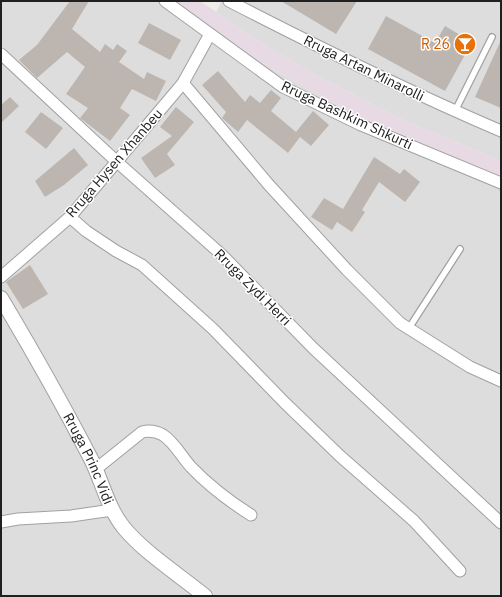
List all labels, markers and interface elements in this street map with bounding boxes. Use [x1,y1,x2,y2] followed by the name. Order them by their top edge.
[301,31,427,105] street label: Rruga Artan Minarolli
[452,31,478,57] bar icon: R 26
[421,35,450,53] place label: R 26
[278,77,416,153] street label: Rruga Bashkim Shkurti
[62,105,166,221] street label: Rruga Hysen Xhanbeu
[211,245,295,329] street label: Rruga Zydi Herri
[59,410,118,507] street label: Rruga Princ Vidi

